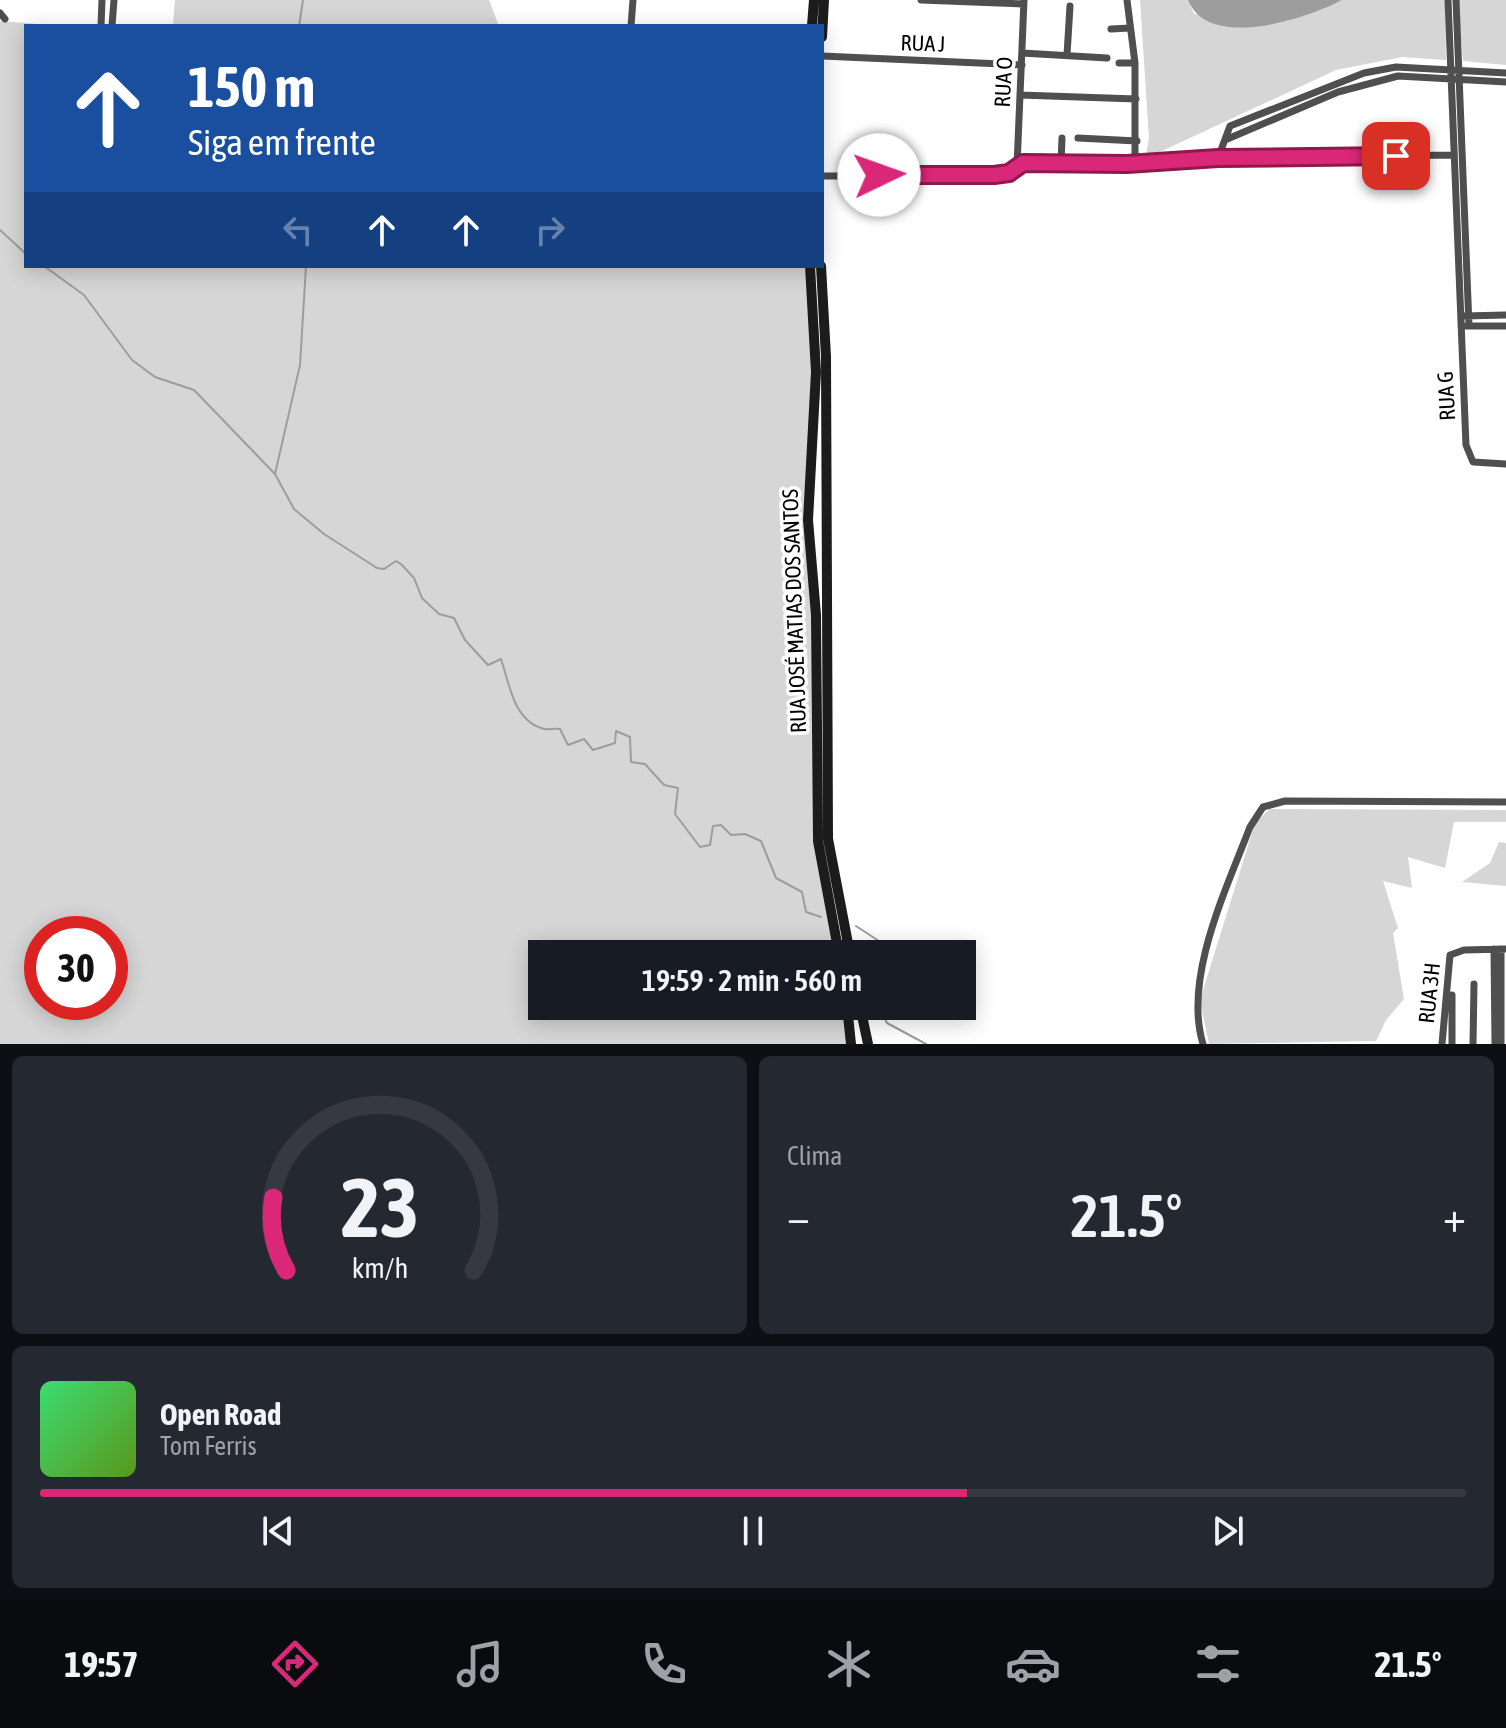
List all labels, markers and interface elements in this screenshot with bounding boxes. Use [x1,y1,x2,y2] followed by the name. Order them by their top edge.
[900,29,946,57] street label: RUA J
[188,55,315,119] text: 150 m
[56,56,160,160] icon: ahead
[989,56,1017,108] street label: RUA O
[188,121,376,163] text: Siga em frente
[1362,122,1430,190] pin
[837,133,921,217] position arrow
[1374,134,1418,178] icon: arrive
[276,208,320,252] icon: left
[360,208,404,252] icon: ahead
[444,208,488,252] icon: ahead
[528,208,572,252] icon: right
[1432,371,1460,421] street label: RUA G
[777,489,811,733] street label: RUA JOSÉ MATIAS DOS SANTOS
[24,916,128,1020] speed limit sign: 30
[1413,961,1445,1025] street label: RUA 3H
[642,963,862,997] text: 19:59 · 2 min · 560 m
[787,1141,842,1171] text: Clima
[340,1159,419,1255] text: 23
[1071,1181,1182,1250] text: 21.5°
[787,1191,810,1241] text: −
[1443,1191,1466,1241] text: +
[351,1251,408,1284] text: km/h
[160,1397,281,1431] text: Open Road
[160,1431,257,1461] text: Tom Ferris
[256,1509,300,1553] icon: previous
[731,1509,775,1553] icon: pause
[1206,1509,1250,1553] icon: next
[267,1636,323,1692] icon: directions
[452,1636,508,1692] icon: music
[636,1636,692,1692] icon: phone
[821,1636,877,1692] icon: climate
[1005,1636,1061,1692] icon: car
[1190,1636,1246,1692] icon: filters
[64,1643,138,1685] text: 19:57
[1375,1643,1442,1685] text: 21.5°

